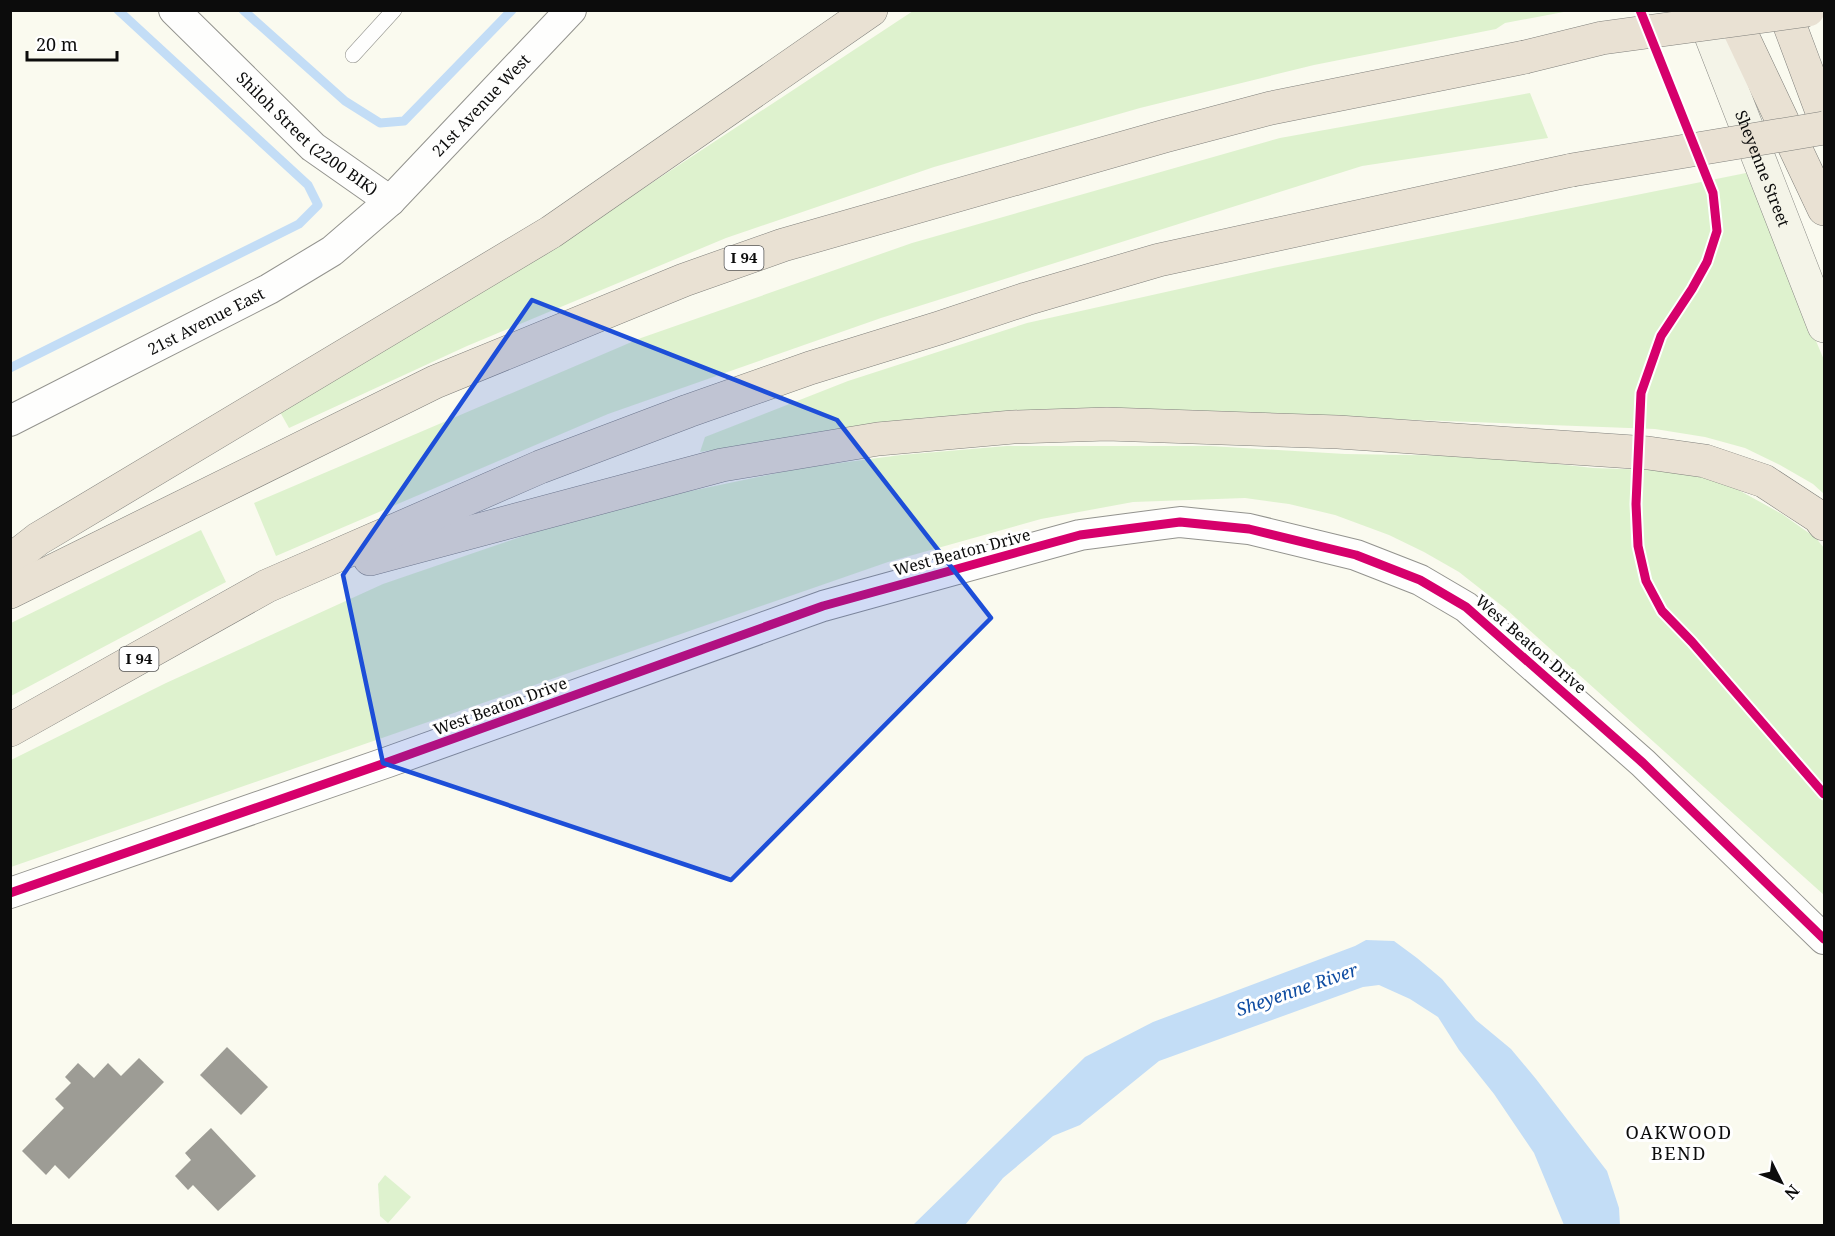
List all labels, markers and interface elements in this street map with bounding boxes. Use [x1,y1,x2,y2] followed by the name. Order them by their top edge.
[27,24,117,62] scale bar
[36,32,78,56] text: 20 m
[427,49,535,161] street label: 21st Avenue West
[232,67,382,200] street label: Shiloh Street (2200 BIK)
[1730,107,1795,230] street label: Sheyenne Street
[724,246,764,270] road number: I 94
[144,282,268,360] street label: 21st Avenue East
[891,523,1033,581] street label: West Beaton Drive
[1471,589,1591,699] street label: West Beaton Drive
[120,647,158,671] road number: I 94
[430,672,570,740] street label: West Beaton Drive
[1233,957,1361,1021] water label: Sheyenne River
[1625,1120,1733,1165] district label: OAKWOOD BEND
[1751,1152,1811,1212] north arrow
[1779,1180,1804,1205] text: N

